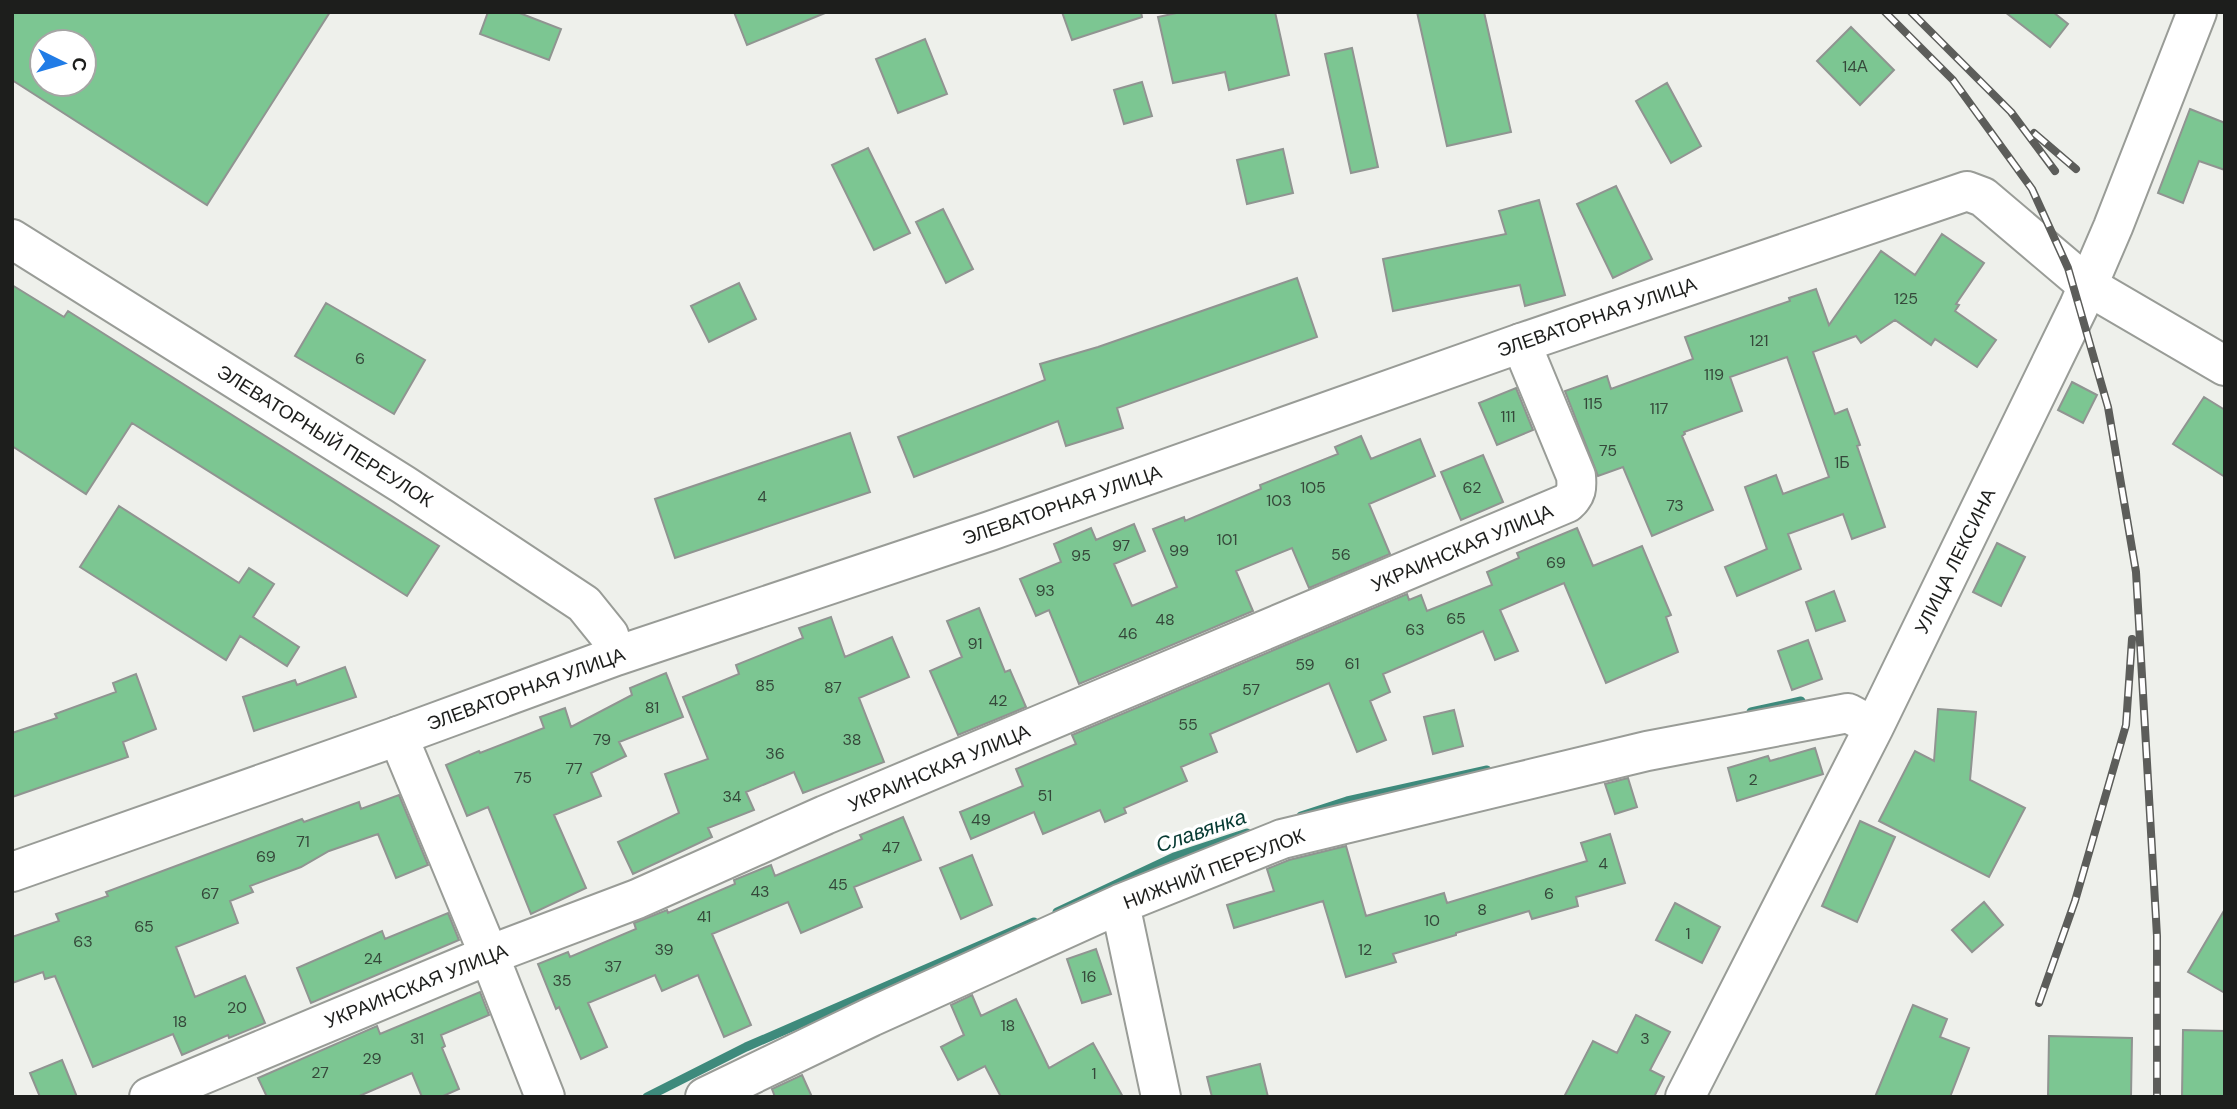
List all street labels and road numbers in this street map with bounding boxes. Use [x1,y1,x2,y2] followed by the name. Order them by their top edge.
[1494,271,1700,363] street label: ЭЛЕВАТОРНАЯ УЛИЦА
[212,359,438,513] street label: ЭЛЕВАТОРНЫЙ ПЕРЕУЛОК
[959,459,1165,551] street label: ЭЛЕВАТОРНАЯ УЛИЦА
[1909,484,2001,638] street label: УЛИЦА ЛЕКСИНА
[1367,498,1557,598] street label: УКРАИНСКАЯ УЛИЦА
[423,641,629,737] street label: ЭЛЕВАТОРНАЯ УЛИЦА
[844,718,1034,818] street label: УКРАИНСКАЯ УЛИЦА
[1120,823,1308,915] street label: НИЖНИЙ ПЕРЕУЛОК
[321,938,511,1034] street label: УКРАИНСКАЯ УЛИЦА

